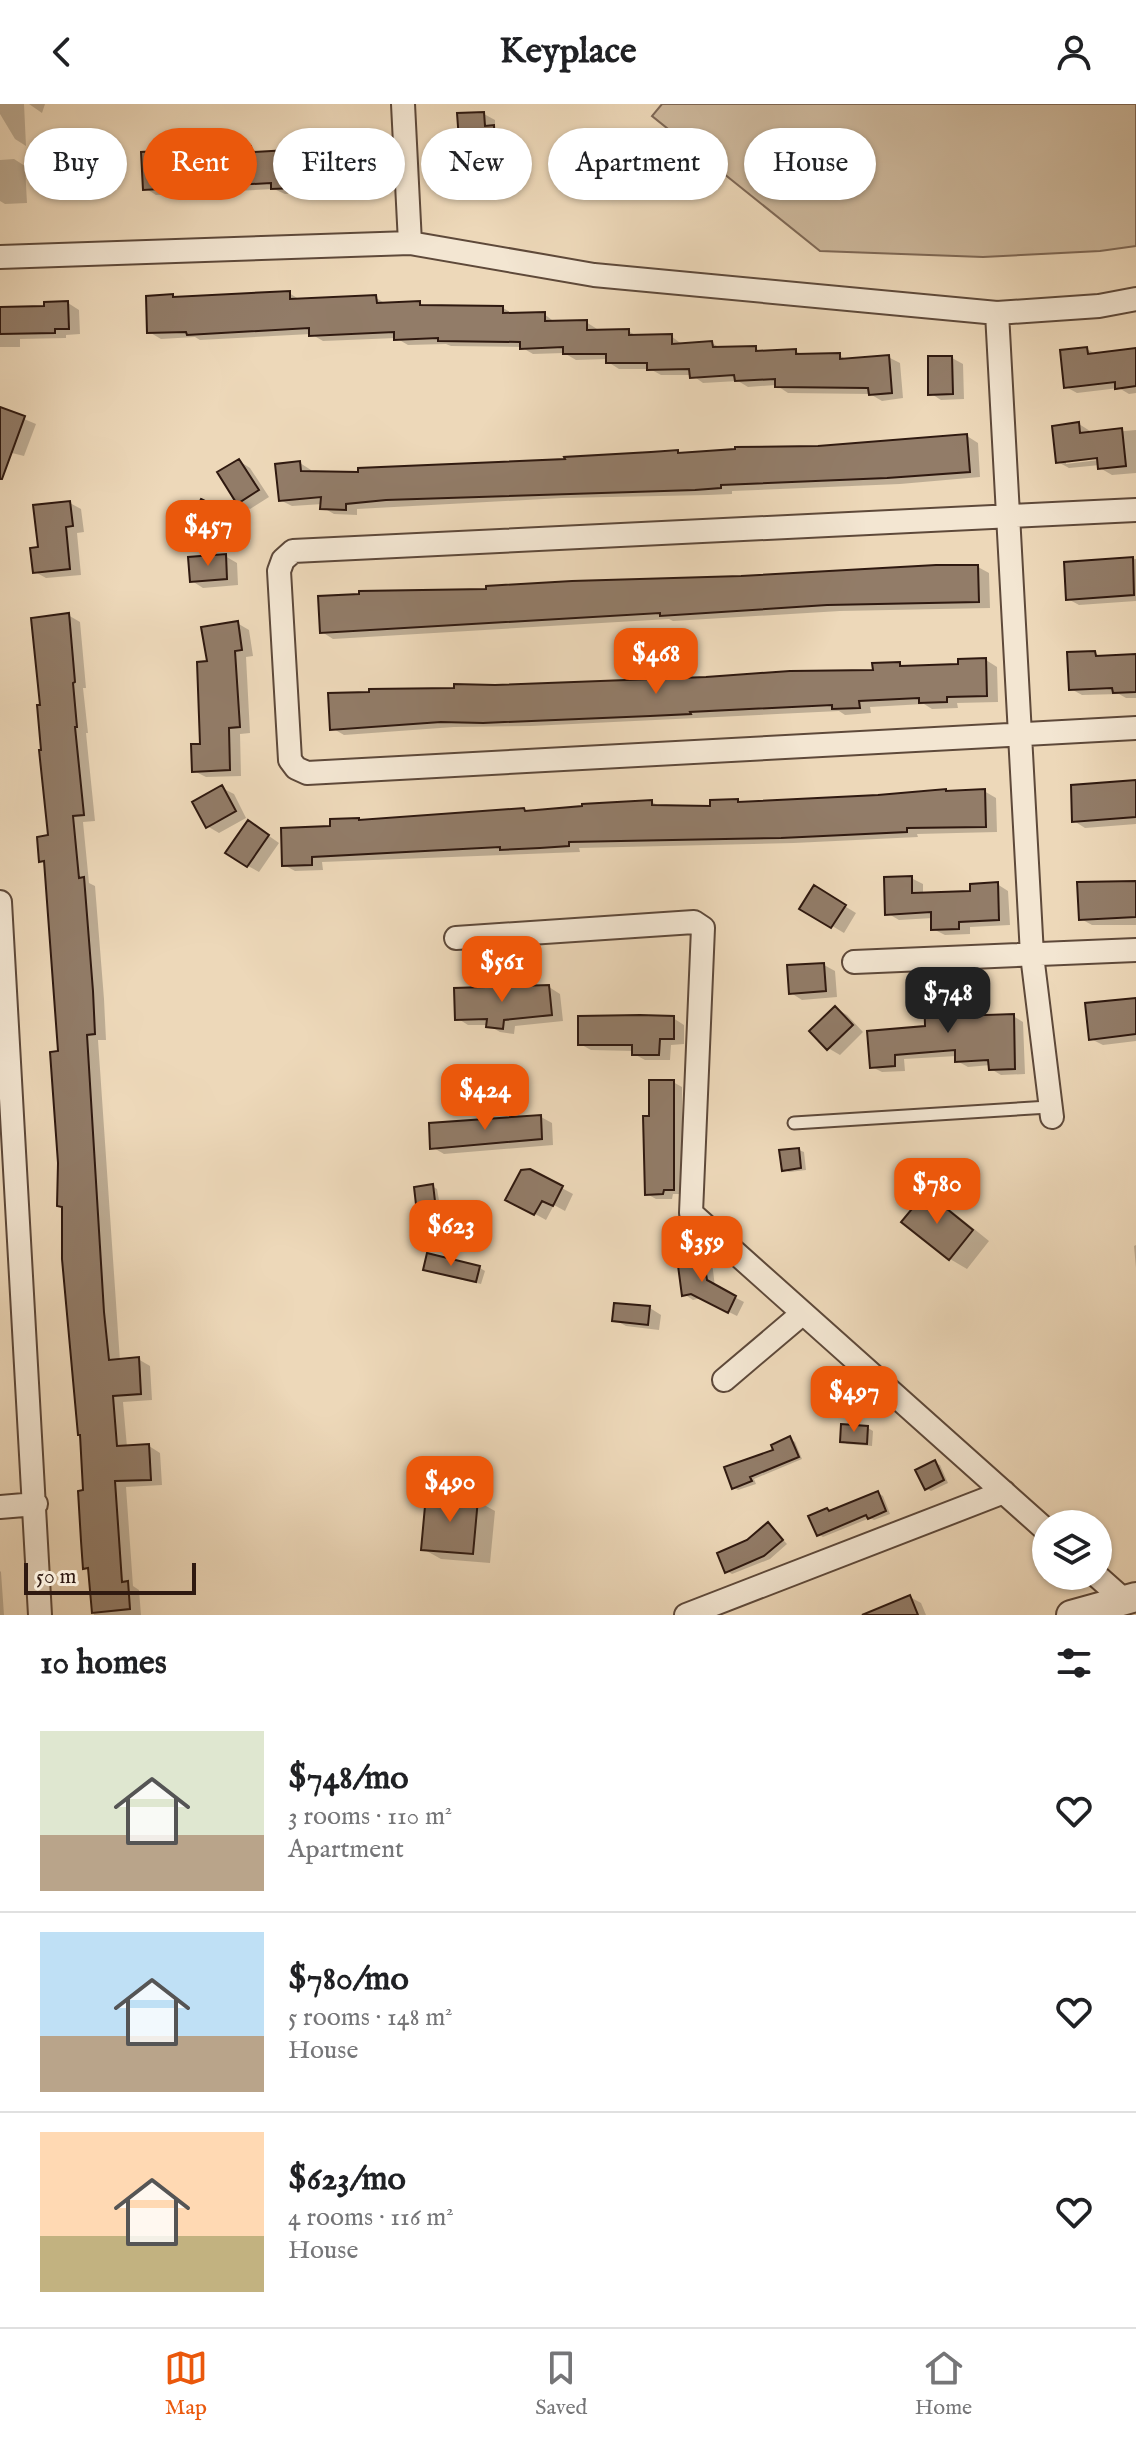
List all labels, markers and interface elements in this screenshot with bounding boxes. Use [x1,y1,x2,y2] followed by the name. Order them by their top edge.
[499,29,637,75] text: Keyplace
[40,30,84,74] icon: back
[1052,30,1096,74] icon: person
[24,128,127,200] chip: Buy
[143,128,257,200] chip: Rent
[273,128,405,200] chip: Filters
[421,128,532,200] chip: New
[548,128,728,200] chip: Apartment
[744,128,876,200] chip: House
[161,500,255,568] pin: $457
[184,509,232,542] text: $457
[609,628,703,696] pin: $468
[632,637,680,670] text: $468
[455,936,549,1004] pin: $561
[480,945,524,978] text: $561
[901,967,995,1035] pin: $748
[923,976,973,1009] text: $748
[438,1064,532,1132] pin: $424
[459,1073,511,1106] text: $424
[890,1158,984,1226] pin: $780
[912,1167,962,1200] text: $780
[404,1200,498,1268] pin: $623
[427,1209,475,1242] text: $623
[655,1216,749,1284] pin: $359
[680,1225,724,1258] text: $359
[807,1366,901,1434] pin: $497
[829,1375,879,1408] text: $497
[403,1456,497,1524] pin: $490
[424,1465,476,1498] text: $490
[1032,1510,1112,1590] map controls
[1032,1510,1112,1590] button: layers
[24,1559,196,1595] scale bar
[36,1563,77,1591] text: 50 m
[1052,1641,1096,1685] icon: filters
[40,1642,167,1685] text: 10 homes
[288,1757,409,1800] text: $748/mo
[104,1763,200,1859] icon: home
[1052,1789,1096,1833] icon: heart
[288,1800,452,1833] text: 3 rooms · 110 m²
[288,1833,404,1866] text: Apartment
[288,1958,409,2001] text: $780/mo
[104,1964,200,2060] icon: home
[1052,1990,1096,2034] icon: heart
[288,2001,453,2034] text: 5 rooms · 148 m²
[288,2034,358,2067] text: House
[288,2158,406,2201] text: $623/mo
[104,2164,200,2260] icon: home
[1052,2190,1096,2234] icon: heart
[288,2201,454,2234] text: 4 rooms · 116 m²
[288,2234,358,2267] text: House
[164,2346,208,2422] tab: Map
[535,2346,587,2422] tab: Saved
[915,2346,972,2422] tab: Home

